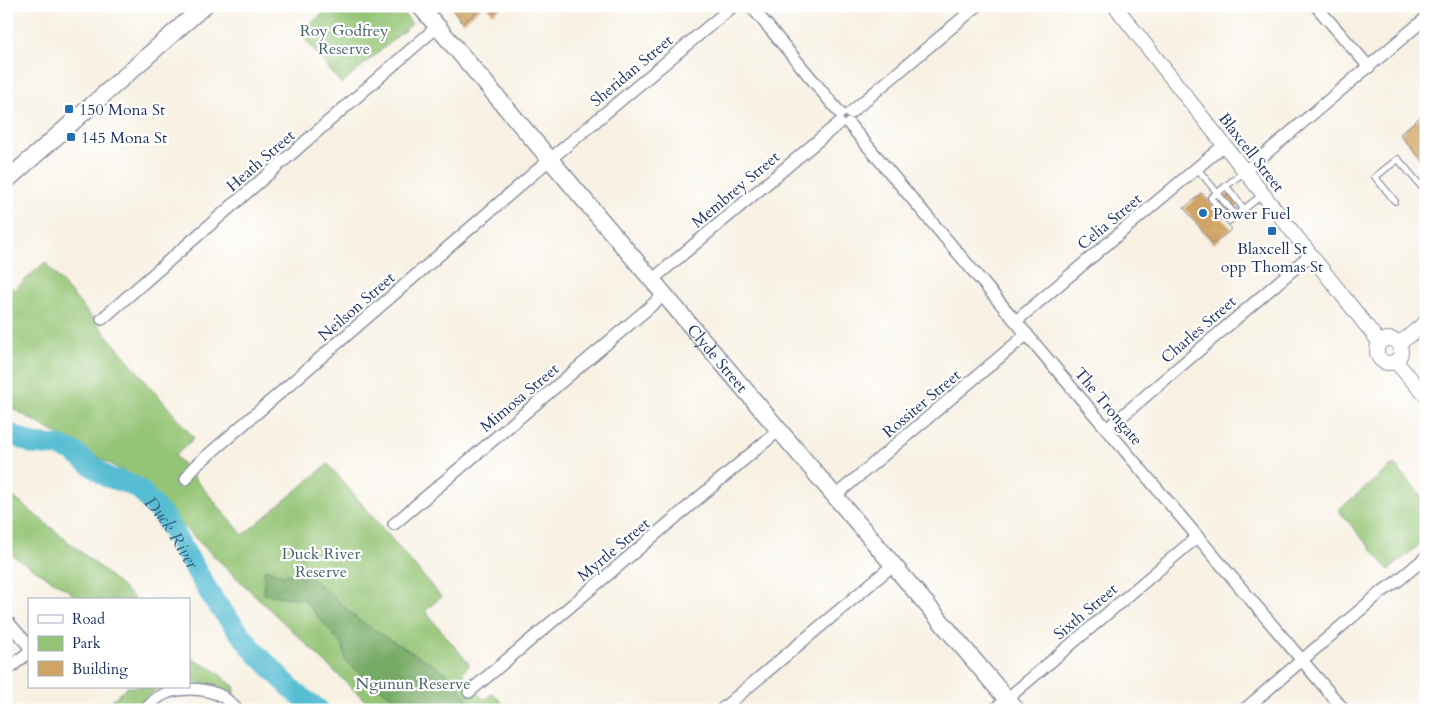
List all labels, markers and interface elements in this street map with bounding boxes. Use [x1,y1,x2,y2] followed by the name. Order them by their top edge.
[300,20,389,60] park label: Roy Godfrey Reserve
[586,30,678,112] street label: Sheridan Street
[79,99,165,121] place label: 150 Mona St
[63,103,75,115] marker: 150 Mona St
[1213,108,1289,197] street label: Blaxcell Street
[222,125,300,197] street label: Heath Street
[81,127,167,149] place label: 145 Mona St
[65,131,77,143] marker: 145 Mona St
[687,146,784,233] street label: Membrey Street
[1073,188,1147,255] street label: Celia Street
[1213,203,1291,225] place label: Power Fuel
[1197,207,1209,219] marker: Power Fuel
[1266,225,1278,237] marker: Blaxcell St opp Thomas St
[1221,238,1323,278] place label: Blaxcell St opp Thomas St
[313,267,400,346] street label: Neilson Street
[1156,291,1241,369] street label: Charles Street
[682,320,752,397] street label: Clyde Street
[475,358,564,437] street label: Mimosa Street
[1069,363,1147,450] street label: The Trongate
[878,365,965,443] street label: Rossiter Street
[138,491,205,575] water label: Duck River
[573,513,655,587] street label: Myrtle Street
[282,543,361,583] park label: Duck River Reserve
[1049,579,1122,645] street label: Sixth Street
[28,598,190,688] legend
[72,609,105,629] text: Road
[72,633,101,653] text: Park
[72,659,128,679] text: Building
[356,673,470,695] park label: Ngunun Reserve

